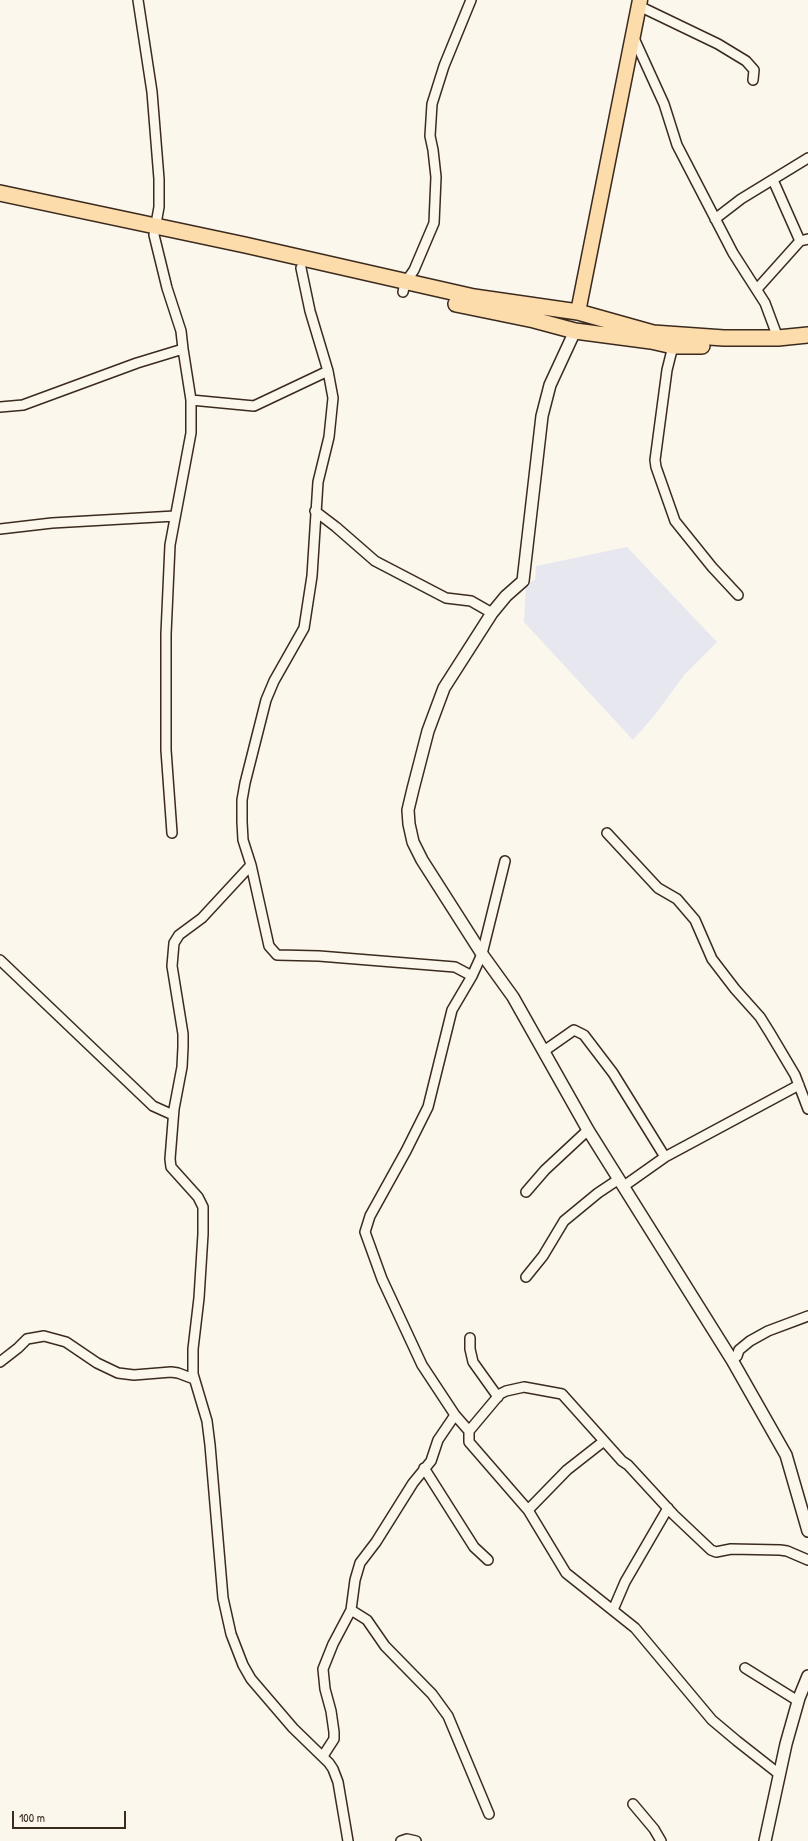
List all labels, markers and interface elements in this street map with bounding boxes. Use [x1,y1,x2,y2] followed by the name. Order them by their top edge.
[14,1803,128,1829] scale bar
[19,1809,45,1826] text: 100 m

